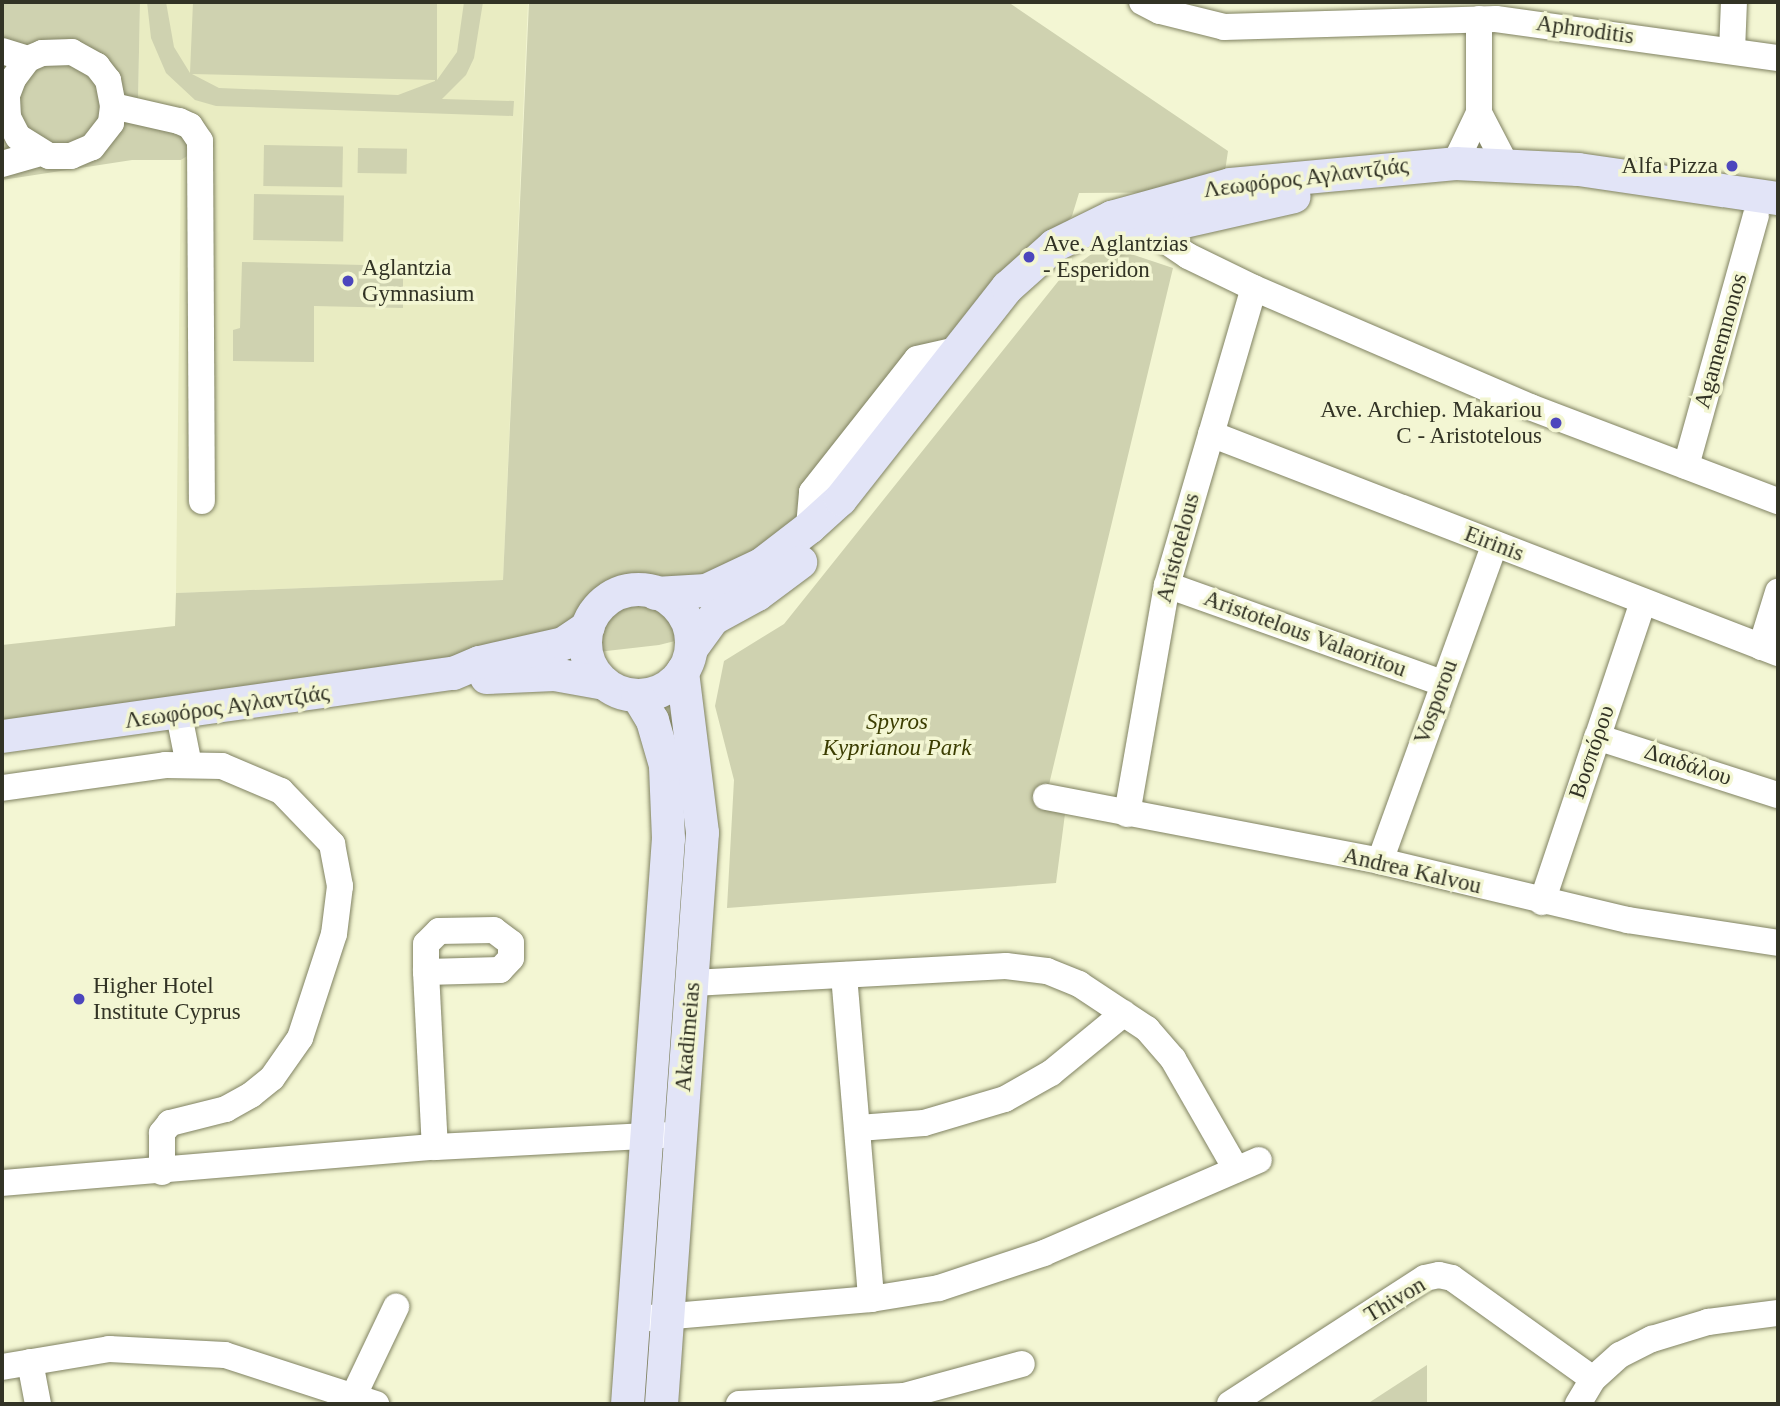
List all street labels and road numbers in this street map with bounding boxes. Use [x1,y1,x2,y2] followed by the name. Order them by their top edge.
[1534,9,1636,51] street label: Aphroditis
[1201,152,1411,204] street label: Λεωφόρος Αγλαντζιάς
[1689,270,1753,412] street label: Agamemnonos
[1150,490,1206,606] street label: Aristotelous
[1460,520,1528,568] street label: Eirinis
[1200,584,1410,684] street label: Aristotelous Valaoritou
[1408,656,1464,748] street label: Vosporou
[122,679,332,735] street label: Λεωφόρος Αγλαντζιάς
[1563,702,1621,802] street label: Βοσπόρου
[1641,738,1735,792] street label: Δαιδάλου
[1340,842,1484,900] street label: Andrea Kalvou
[669,981,707,1093] street label: Akadimeias
[1359,1271,1431,1329] street label: Thivon

